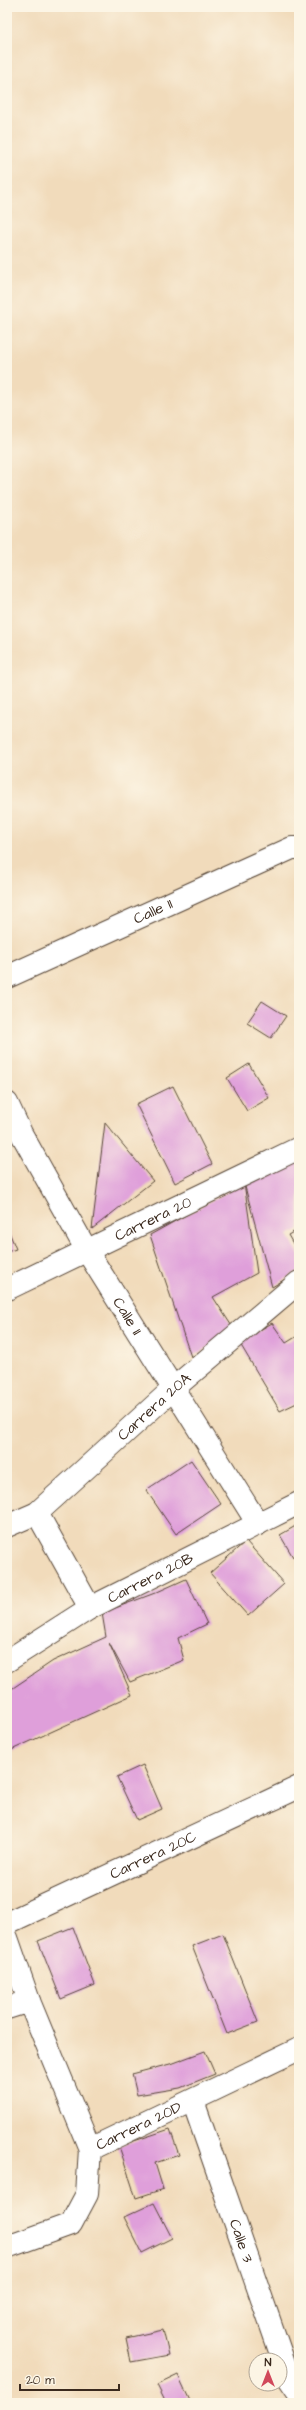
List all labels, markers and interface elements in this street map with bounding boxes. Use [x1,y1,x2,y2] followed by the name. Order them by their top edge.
[130,893,176,929] street label: Calle 11
[111,1191,195,1246] street label: Carrera 20
[108,1293,147,1339] street label: Calle 11
[113,1368,196,1446] street label: Carrera 20A
[104,1548,197,1609] street label: Carrera 20B
[106,1826,200,1885] street label: Carrera 20C
[92,2097,185,2156] street label: Carrera 20D
[224,2216,259,2266] street label: Calle 3
[248,2352,288,2392] north arrow
[265,2355,272,2370] text: N
[20,2366,119,2392] scale bar
[26,2372,55,2389] text: 20 m

